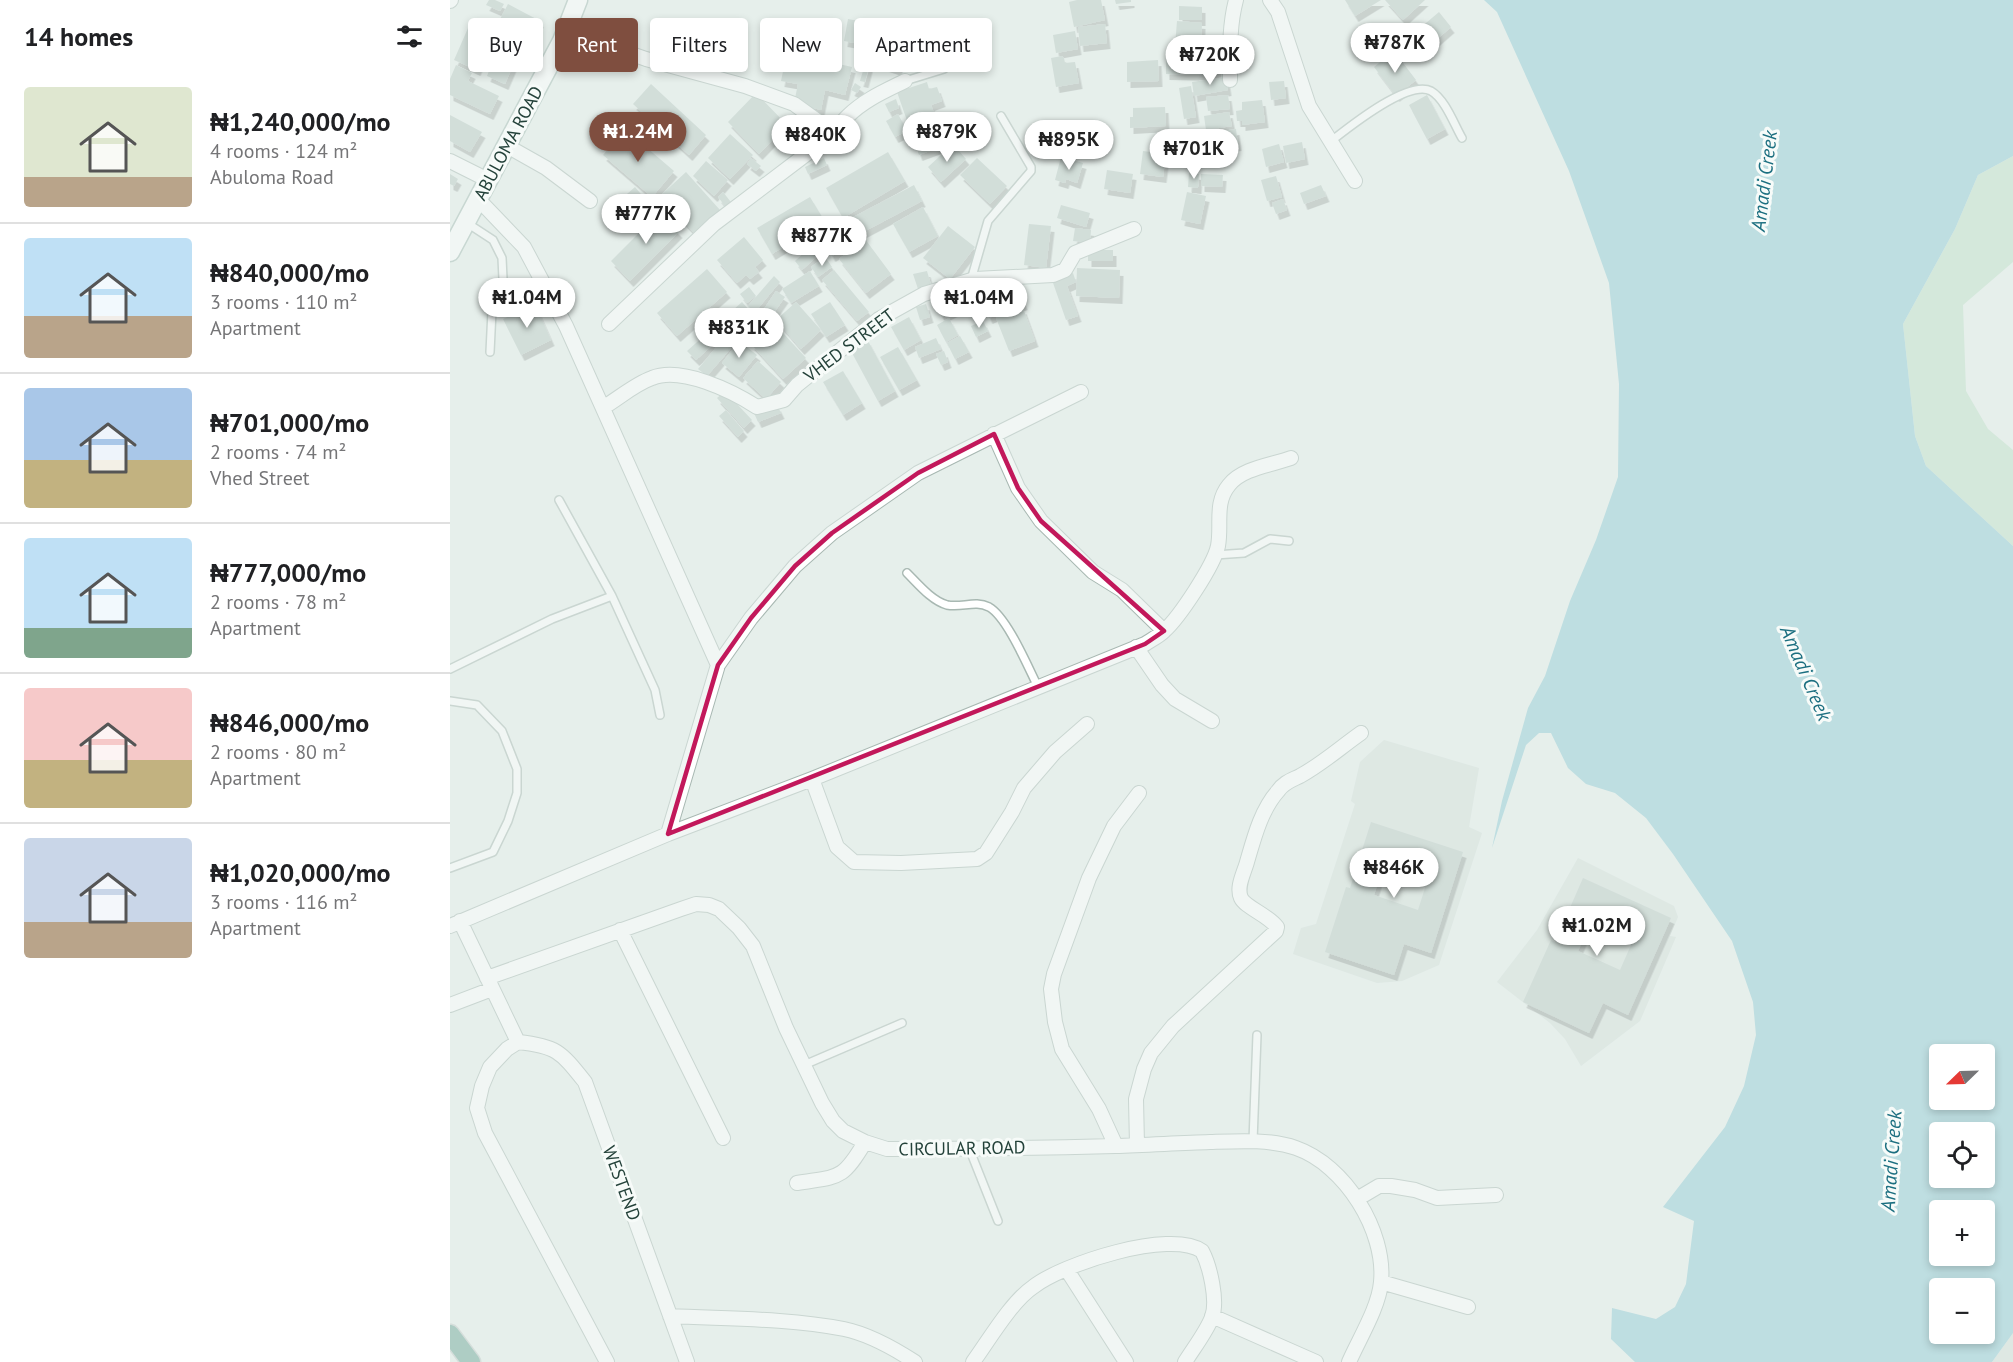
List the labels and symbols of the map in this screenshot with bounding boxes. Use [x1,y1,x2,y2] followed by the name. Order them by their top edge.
[1353,23,1437,74] pin: ₦787K
[1168,35,1252,86] pin: ₦720K
[468,82,548,204] street label: ABULOMA ROAD
[589,112,687,163] pin: ₦1.24M
[905,112,989,163] pin: ₦879K
[774,115,858,166] pin: ₦840K
[1027,120,1111,171] pin: ₦895K
[1745,128,1783,234] water label: Amadi Creek
[1152,129,1236,180] pin: ₦701K
[604,194,688,245] pin: ₦777K
[780,216,864,267] pin: ₦877K
[478,278,576,329] pin: ₦1.04M
[930,278,1028,329] pin: ₦1.04M
[798,303,899,387] street label: VHED STREET
[697,308,781,359] pin: ₦831K
[1774,620,1838,726] water label: Amadi Creek
[1352,848,1436,899] pin: ₦846K
[1548,906,1646,957] pin: ₦1.02M
[1929,1044,1995,1110] north arrow
[1874,1109,1908,1213] water label: Amadi Creek
[898,1135,1026,1161] street label: CIRCULAR ROAD
[598,1143,646,1223] street label: WESTEND

